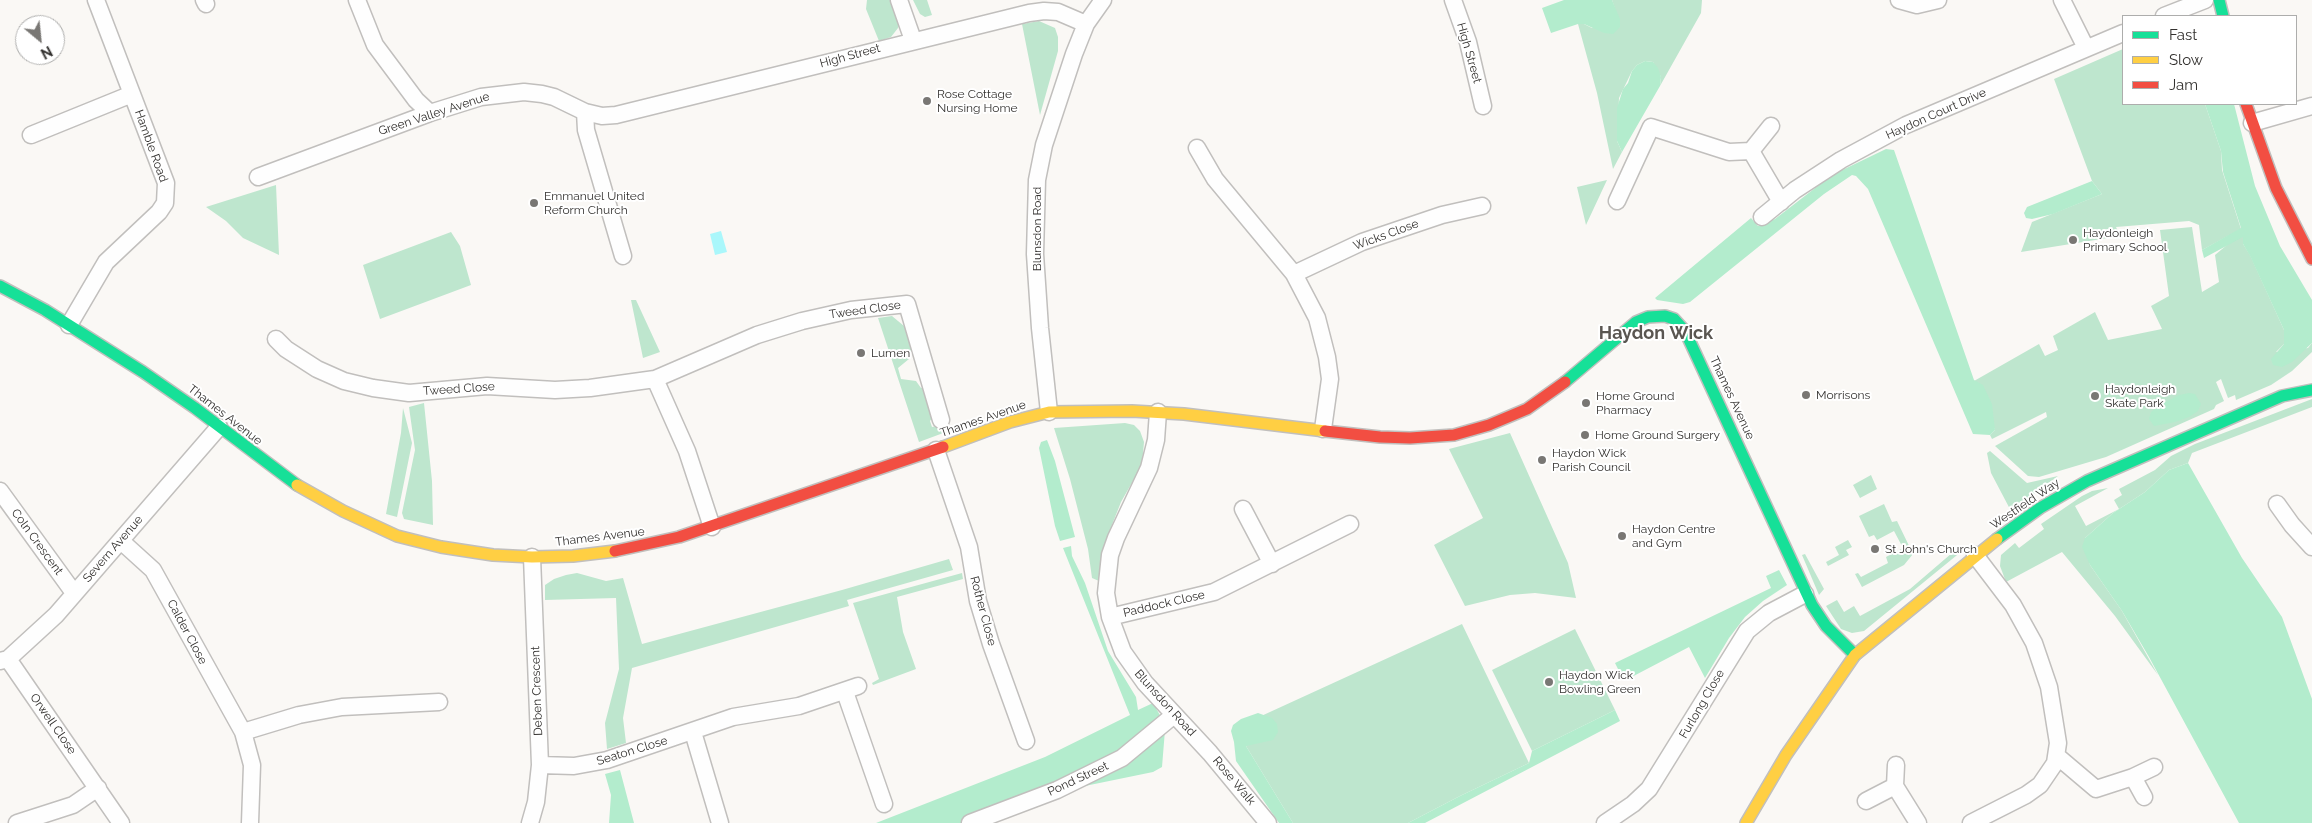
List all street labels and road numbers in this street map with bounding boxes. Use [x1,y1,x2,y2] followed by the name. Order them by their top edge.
[1454,21,1484,85] street label: High Street
[818,41,882,71] street label: High Street
[1884,85,1988,143] street label: Haydon Court Drive
[377,89,491,139] street label: Green Valley Avenue
[131,108,171,184] street label: Hamble Road
[1030,187,1044,271] street label: Blunsdon Road
[1351,217,1421,253] street label: Wicks Close
[828,298,902,322] street label: Tweed Close
[1706,354,1758,442] street label: Thames Avenue
[423,379,495,399] street label: Tweed Close
[185,382,265,448] street label: Thames Avenue
[938,398,1028,440] street label: Thames Avenue
[1988,476,2062,532] street label: Westfield Way
[8,506,66,578] street label: Coln Crescent
[80,513,146,585] street label: Severn Avenue
[555,524,645,550] street label: Thames Avenue
[967,575,999,647] street label: Rother Close
[1122,588,1206,620] street label: Paddock Close
[164,597,210,667] street label: Calder Close
[528,646,546,736] street label: Deben Crescent
[1131,667,1199,739] street label: Blunsdon Road
[1676,667,1728,741] street label: Furlong Close
[27,691,79,757] street label: Orwell Close
[595,733,669,769] street label: Seaton Close
[1210,754,1258,808] street label: Rose Walk
[1045,759,1111,799] street label: Pond Street

